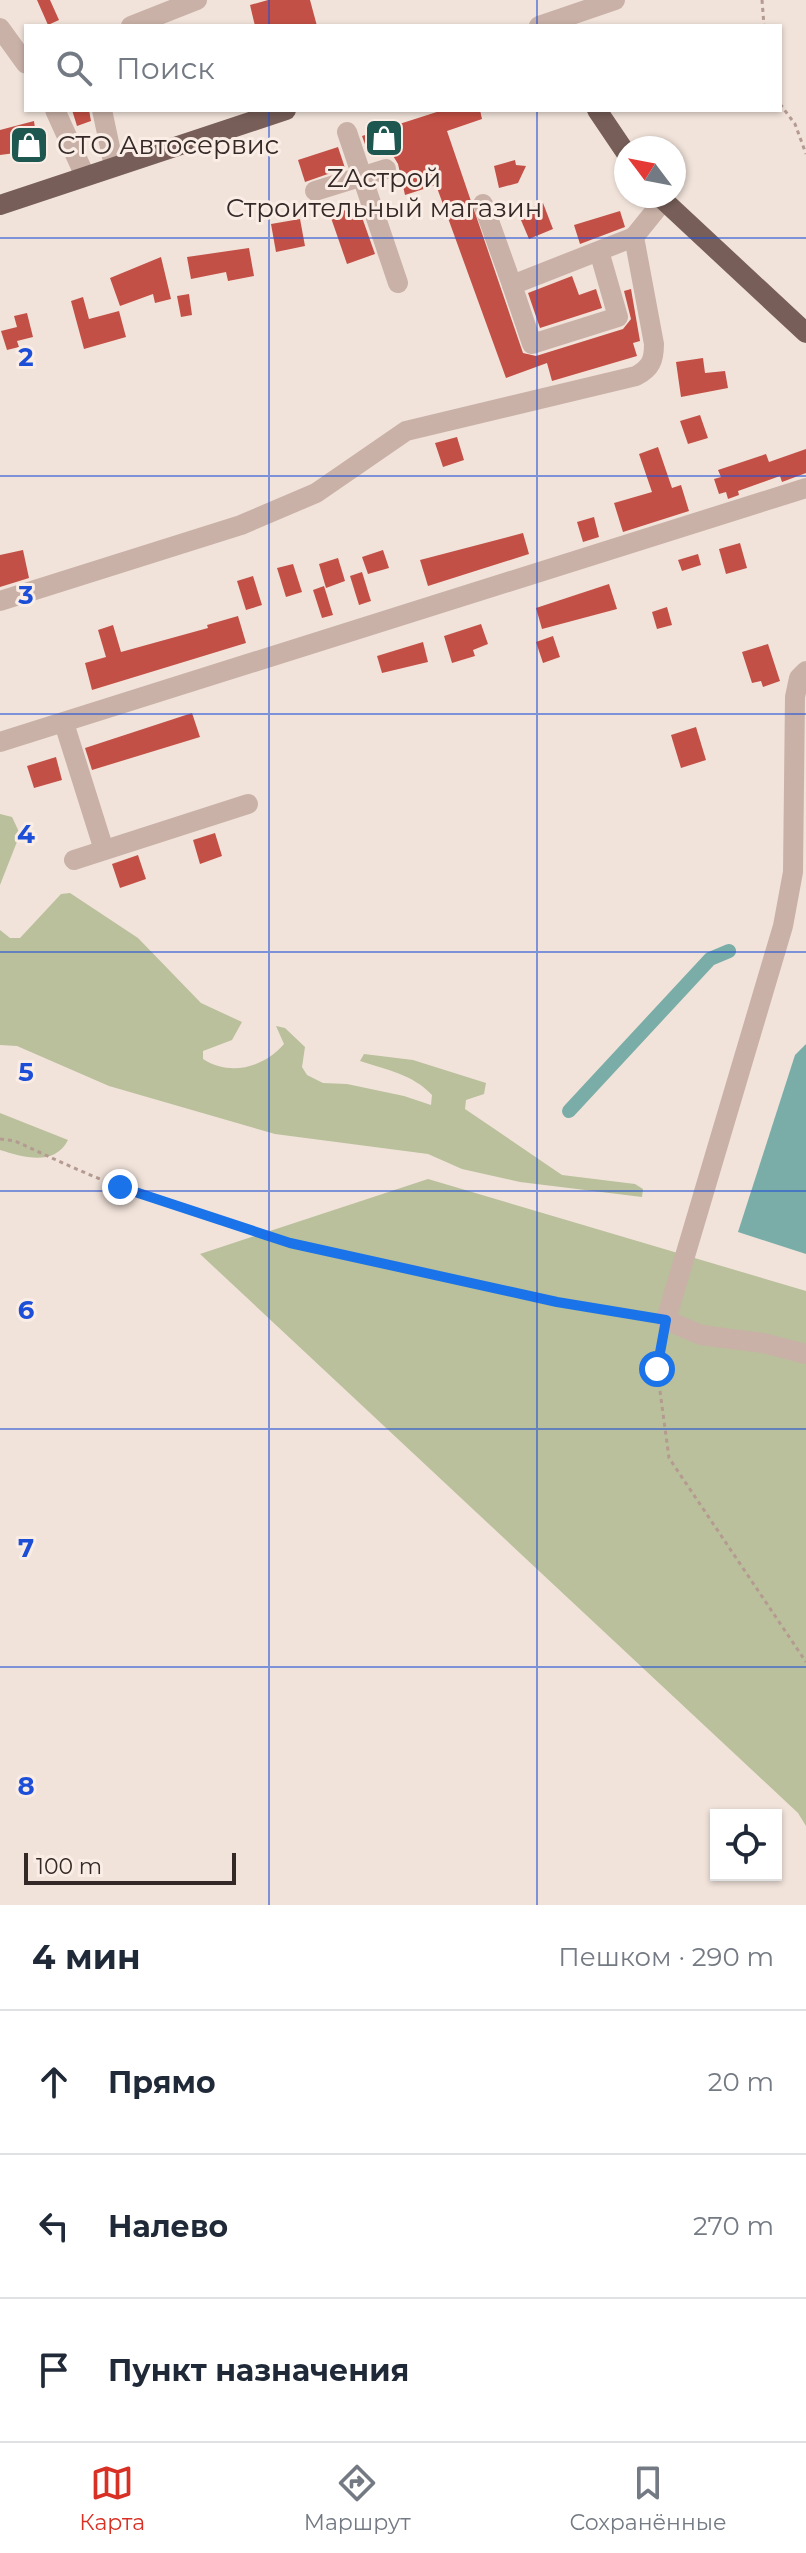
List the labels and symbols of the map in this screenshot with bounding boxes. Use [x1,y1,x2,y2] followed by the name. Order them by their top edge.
[363,117,405,159] shop icon: ZAстрой Строительный магазин
[8,124,50,166] shop icon: СТО Автосервис
[57,129,279,161] place label: СТО Автосервис
[614,136,686,208] north arrow
[226,162,542,224] place label: ZAстрой Строительный магазин
[18,341,34,373] text: 2
[17,579,34,611] text: 3
[17,818,35,850] text: 4
[18,1056,34,1088] text: 5
[102,1169,138,1205] route end
[18,1294,35,1326] text: 6
[639,1351,675,1387] route start
[18,1532,34,1564] text: 7
[17,1770,35,1802] text: 8
[24,1849,236,1885] scale bar

